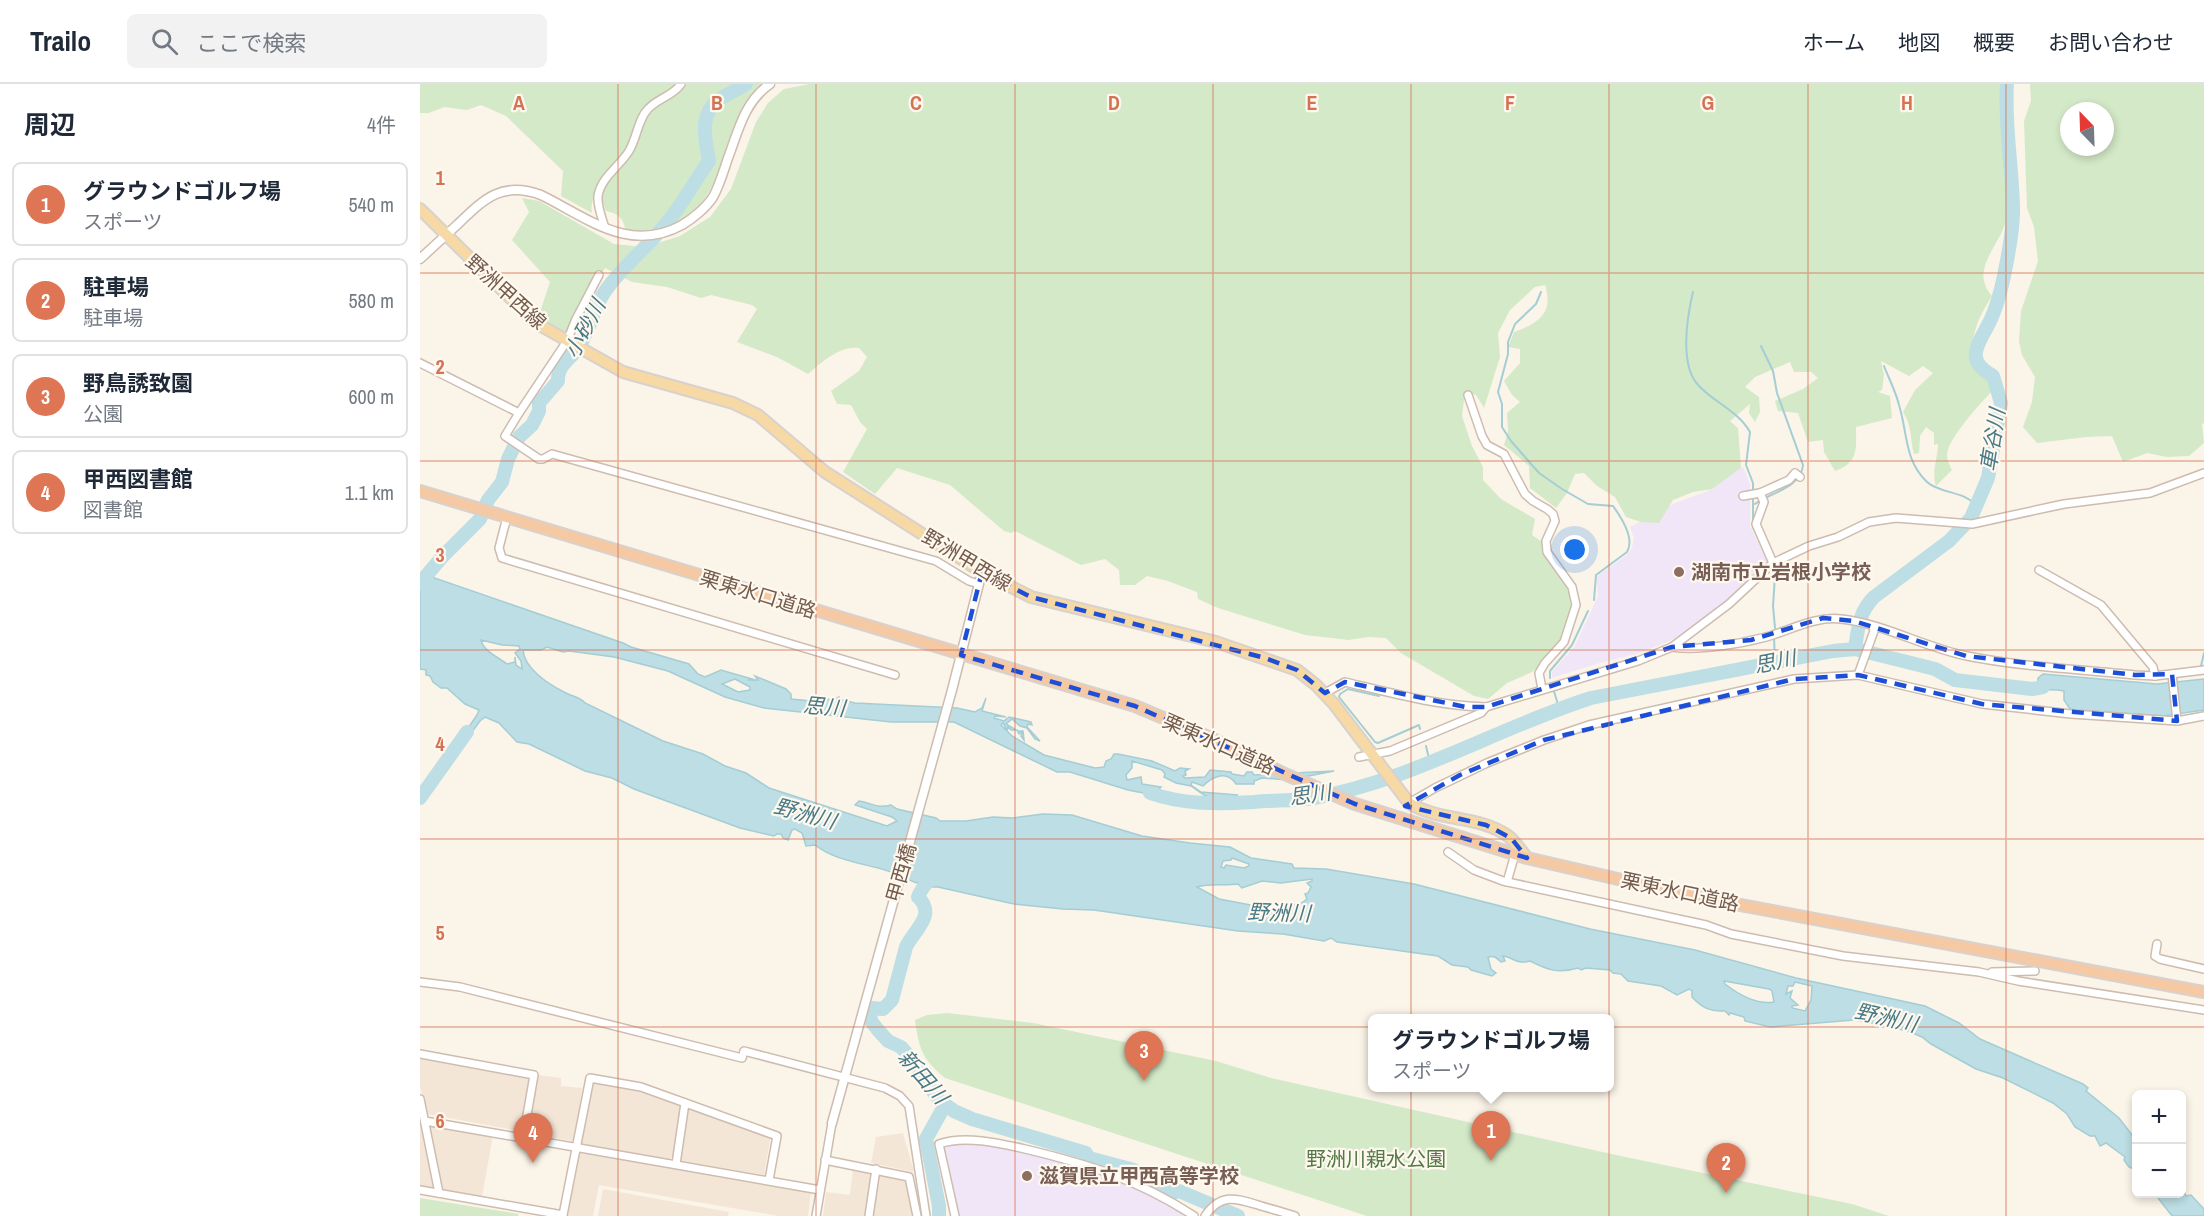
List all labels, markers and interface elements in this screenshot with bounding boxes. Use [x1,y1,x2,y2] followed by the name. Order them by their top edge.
[127,14,547,68] search box
[30,22,91,60] text: Trailo
[148,25,181,58] icon: search
[196,28,306,58] text: ここで検索
[1803,28,1865,57] text: ホーム
[1898,28,1940,57] text: 地図
[1973,28,2015,57] text: 概要
[2048,28,2174,57] text: お問い合わせ
[513,89,525,116] text: A
[711,89,723,116] text: B
[910,89,922,116] text: C
[1108,89,1120,116] text: D
[1307,89,1318,116] text: E
[1505,89,1515,116] text: F
[1702,89,1714,116] text: G
[1901,89,1913,116] text: H
[2060,102,2114,156] north arrow
[24,107,76,142] text: 周辺
[367,111,396,138] text: 4件
[435,164,445,191] text: 1
[83,176,281,206] text: グラウンドゴルフ場
[41,191,50,218] text: 1
[348,191,394,218] text: 540 m
[83,208,163,235] text: スポーツ
[460,248,553,335] street label: 野洲甲西線
[83,272,149,302] text: 駐車場
[41,287,50,314] text: 2
[348,287,394,314] text: 580 m
[557,292,613,363] water label: 小砂川
[83,304,143,331] text: 駐車場
[435,353,445,380] text: 2
[83,368,193,398] text: 野鳥誘致園
[41,383,50,410] text: 3
[348,383,394,410] text: 600 m
[83,400,123,427] text: 公園
[1973,405,2012,473] water label: 車谷川
[83,464,193,494] text: 甲西図書館
[41,479,50,506] text: 4
[345,479,394,506] text: 1.1 km
[83,496,143,523] text: 図書館
[917,522,1017,597] street label: 野洲甲西線
[1560,535,1589,564] your location
[435,541,445,568] text: 3
[1691,558,1871,585] place label: 湖南市立岩根小学校
[697,563,819,624] street label: 栗東水口道路
[1672,565,1686,579] marker: 湖南市立岩根小学校
[1752,643,1800,680] water label: 思川
[802,690,848,723] water label: 思川
[1159,707,1280,780] street label: 栗東水口道路
[435,730,445,757] text: 4
[1287,777,1335,812] water label: 思川
[771,791,841,836] water label: 野洲川
[879,840,922,905] street label: 甲西橋
[1619,866,1742,917] street label: 栗東水口道路
[1247,897,1313,928] water label: 野洲川
[435,919,445,946] text: 5
[1852,996,1922,1039] water label: 野洲川
[1368,1014,1614,1092] popup
[1392,1025,1590,1055] text: グラウンドゴルフ場
[1124,1032,1164,1081] pin: 3
[892,1043,956,1111] water label: 新田川
[1392,1057,1472,1084] text: スポーツ
[2132,1090,2186,1198] map controls
[2132,1090,2186,1144] button: +
[435,1107,445,1134] text: 6
[1472,1112,1510,1161] pin: 1
[514,1114,552,1163] pin: 4
[1706,1144,1746,1193] pin: 2
[2132,1144,2186,1198] button: −
[1306,1145,1446,1172] park label: 野洲川親水公園
[1039,1162,1239,1189] place label: 滋賀県立甲西高等学校
[1020,1169,1034,1183] marker: 滋賀県立甲西高等学校

